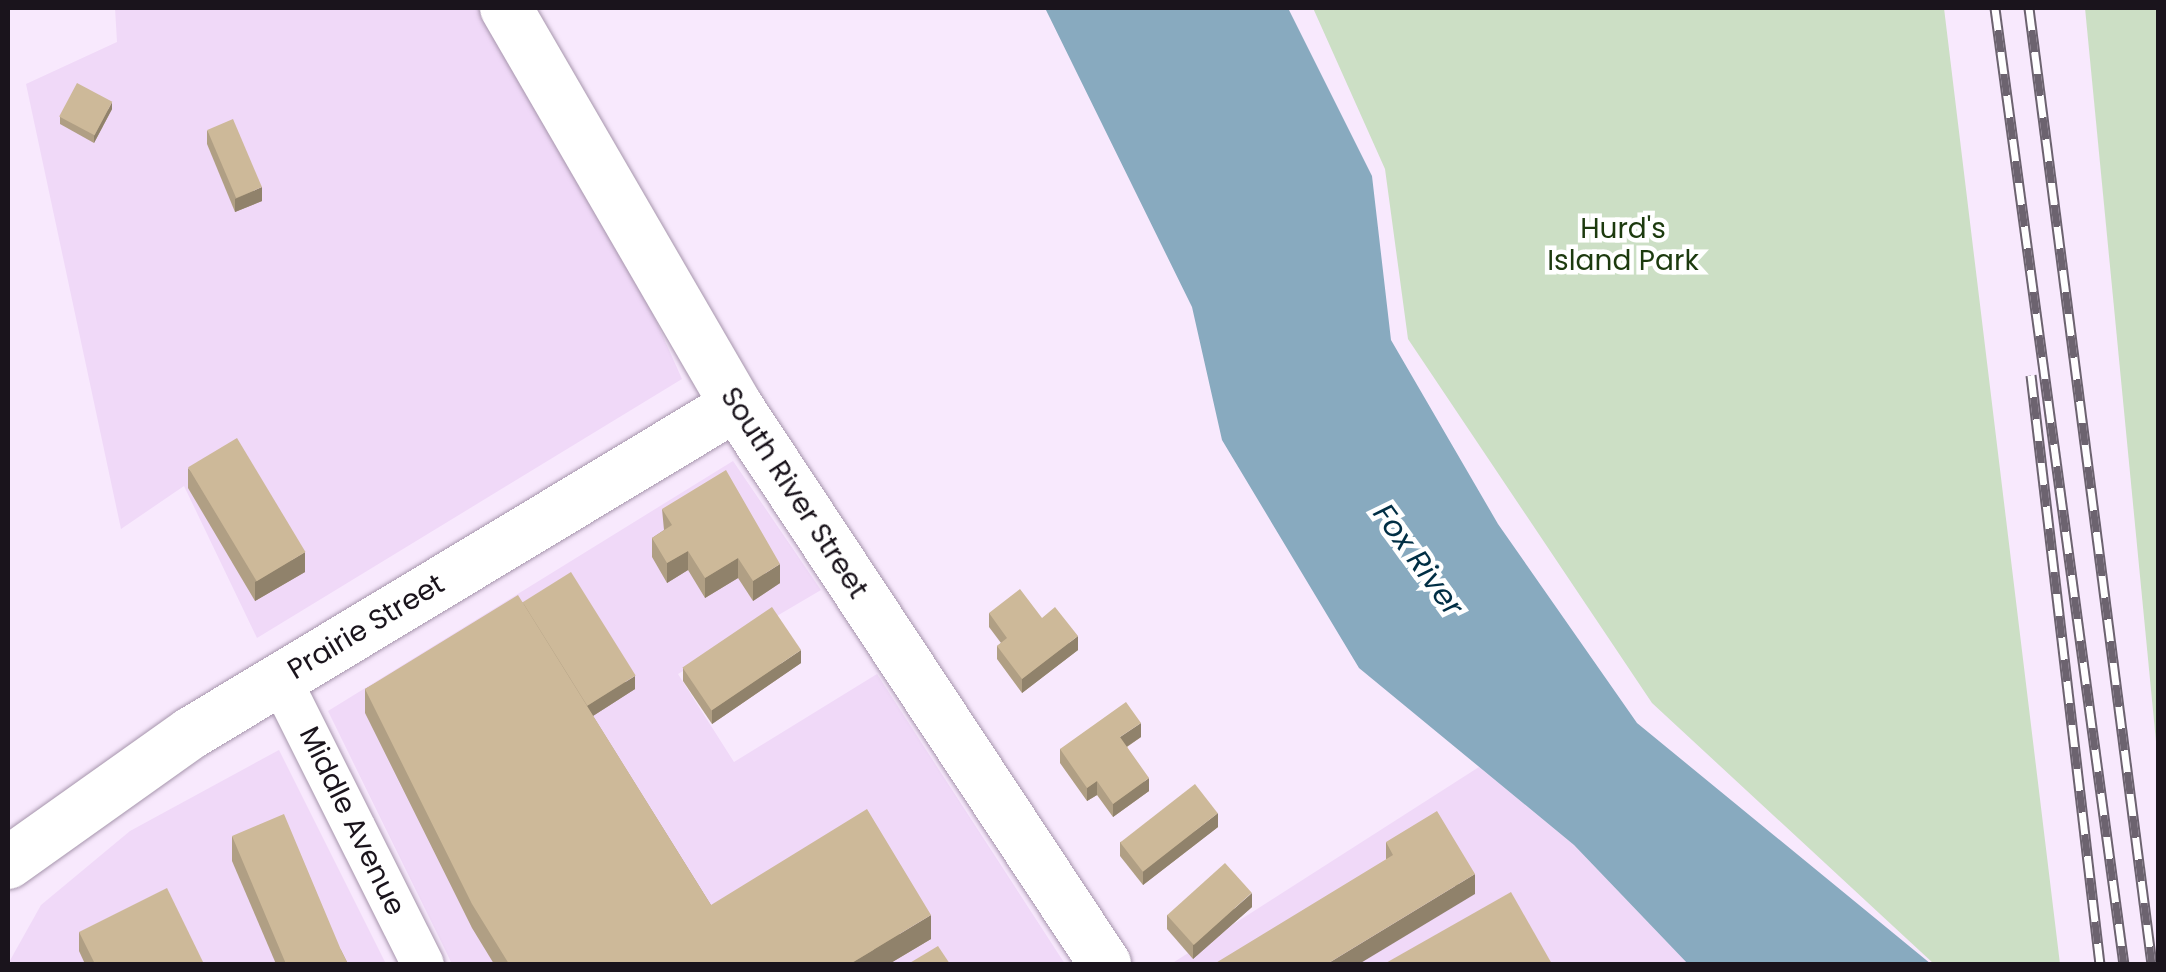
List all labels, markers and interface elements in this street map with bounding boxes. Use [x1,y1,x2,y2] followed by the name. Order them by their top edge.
[1547,212,1699,278] park label: Hurd's Island Park
[713,381,875,605] street label: South River Street
[1365,497,1471,623] water label: Fox River
[282,567,450,687] street label: Prairie Street
[292,721,412,921] street label: Middle Avenue

